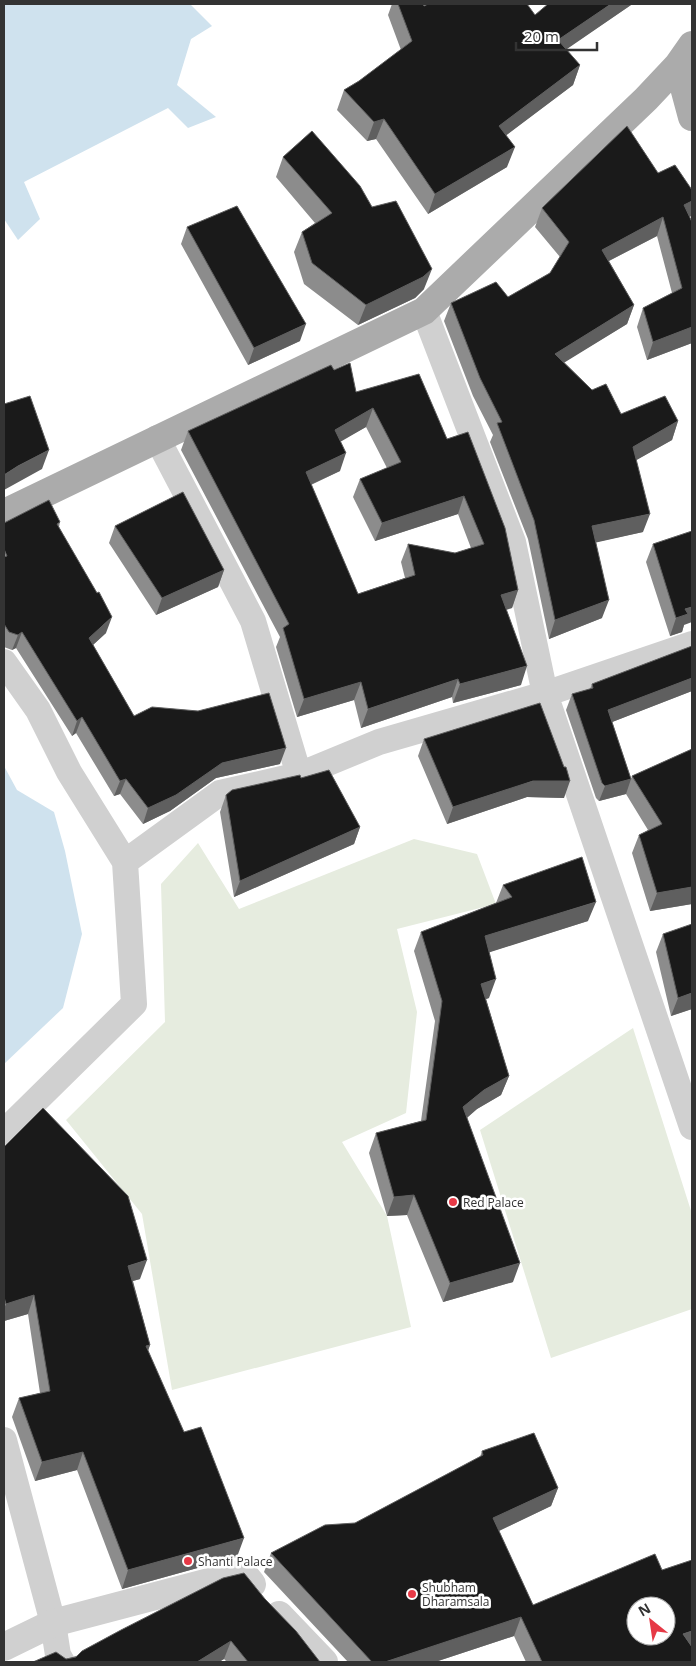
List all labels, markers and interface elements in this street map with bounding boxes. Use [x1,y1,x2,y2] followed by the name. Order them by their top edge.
[516,20,597,52] scale bar
[524,26,559,46] text: 20 m
[463,1194,524,1211] place label: Red Palace
[447,1196,459,1208] marker: Red Palace
[198,1553,273,1570] place label: Shanti Palace
[182,1555,194,1567] marker: Shanti Palace
[422,1579,490,1610] place label: Shubham Dharamsala
[406,1588,418,1600] marker: Shubham Dharamsala
[626,1596,676,1646] north arrow
[635,1598,654,1620] text: N

